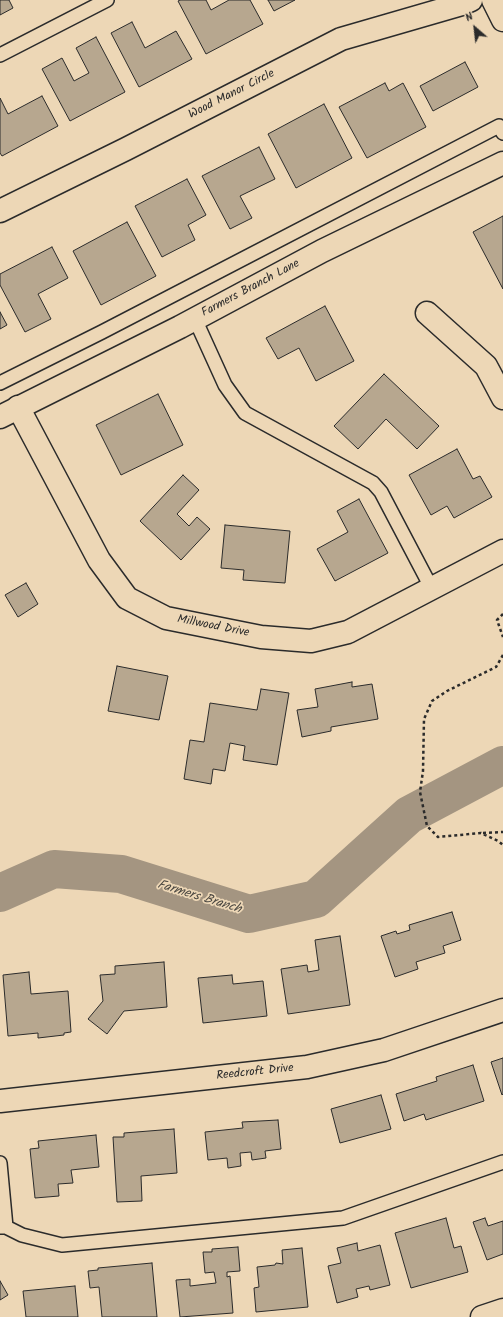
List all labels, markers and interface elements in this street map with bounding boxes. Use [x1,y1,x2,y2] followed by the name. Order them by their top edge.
[455,8,495,48] north arrow
[462,8,477,27] text: N
[187,67,277,123] street label: Wood Manor Circle
[200,257,302,321] street label: Farmers Branch Lane
[176,613,250,641] street label: Millwood Drive
[155,878,243,918] water label: Farmers Branch
[216,1062,294,1084] street label: Reedcroft Drive

